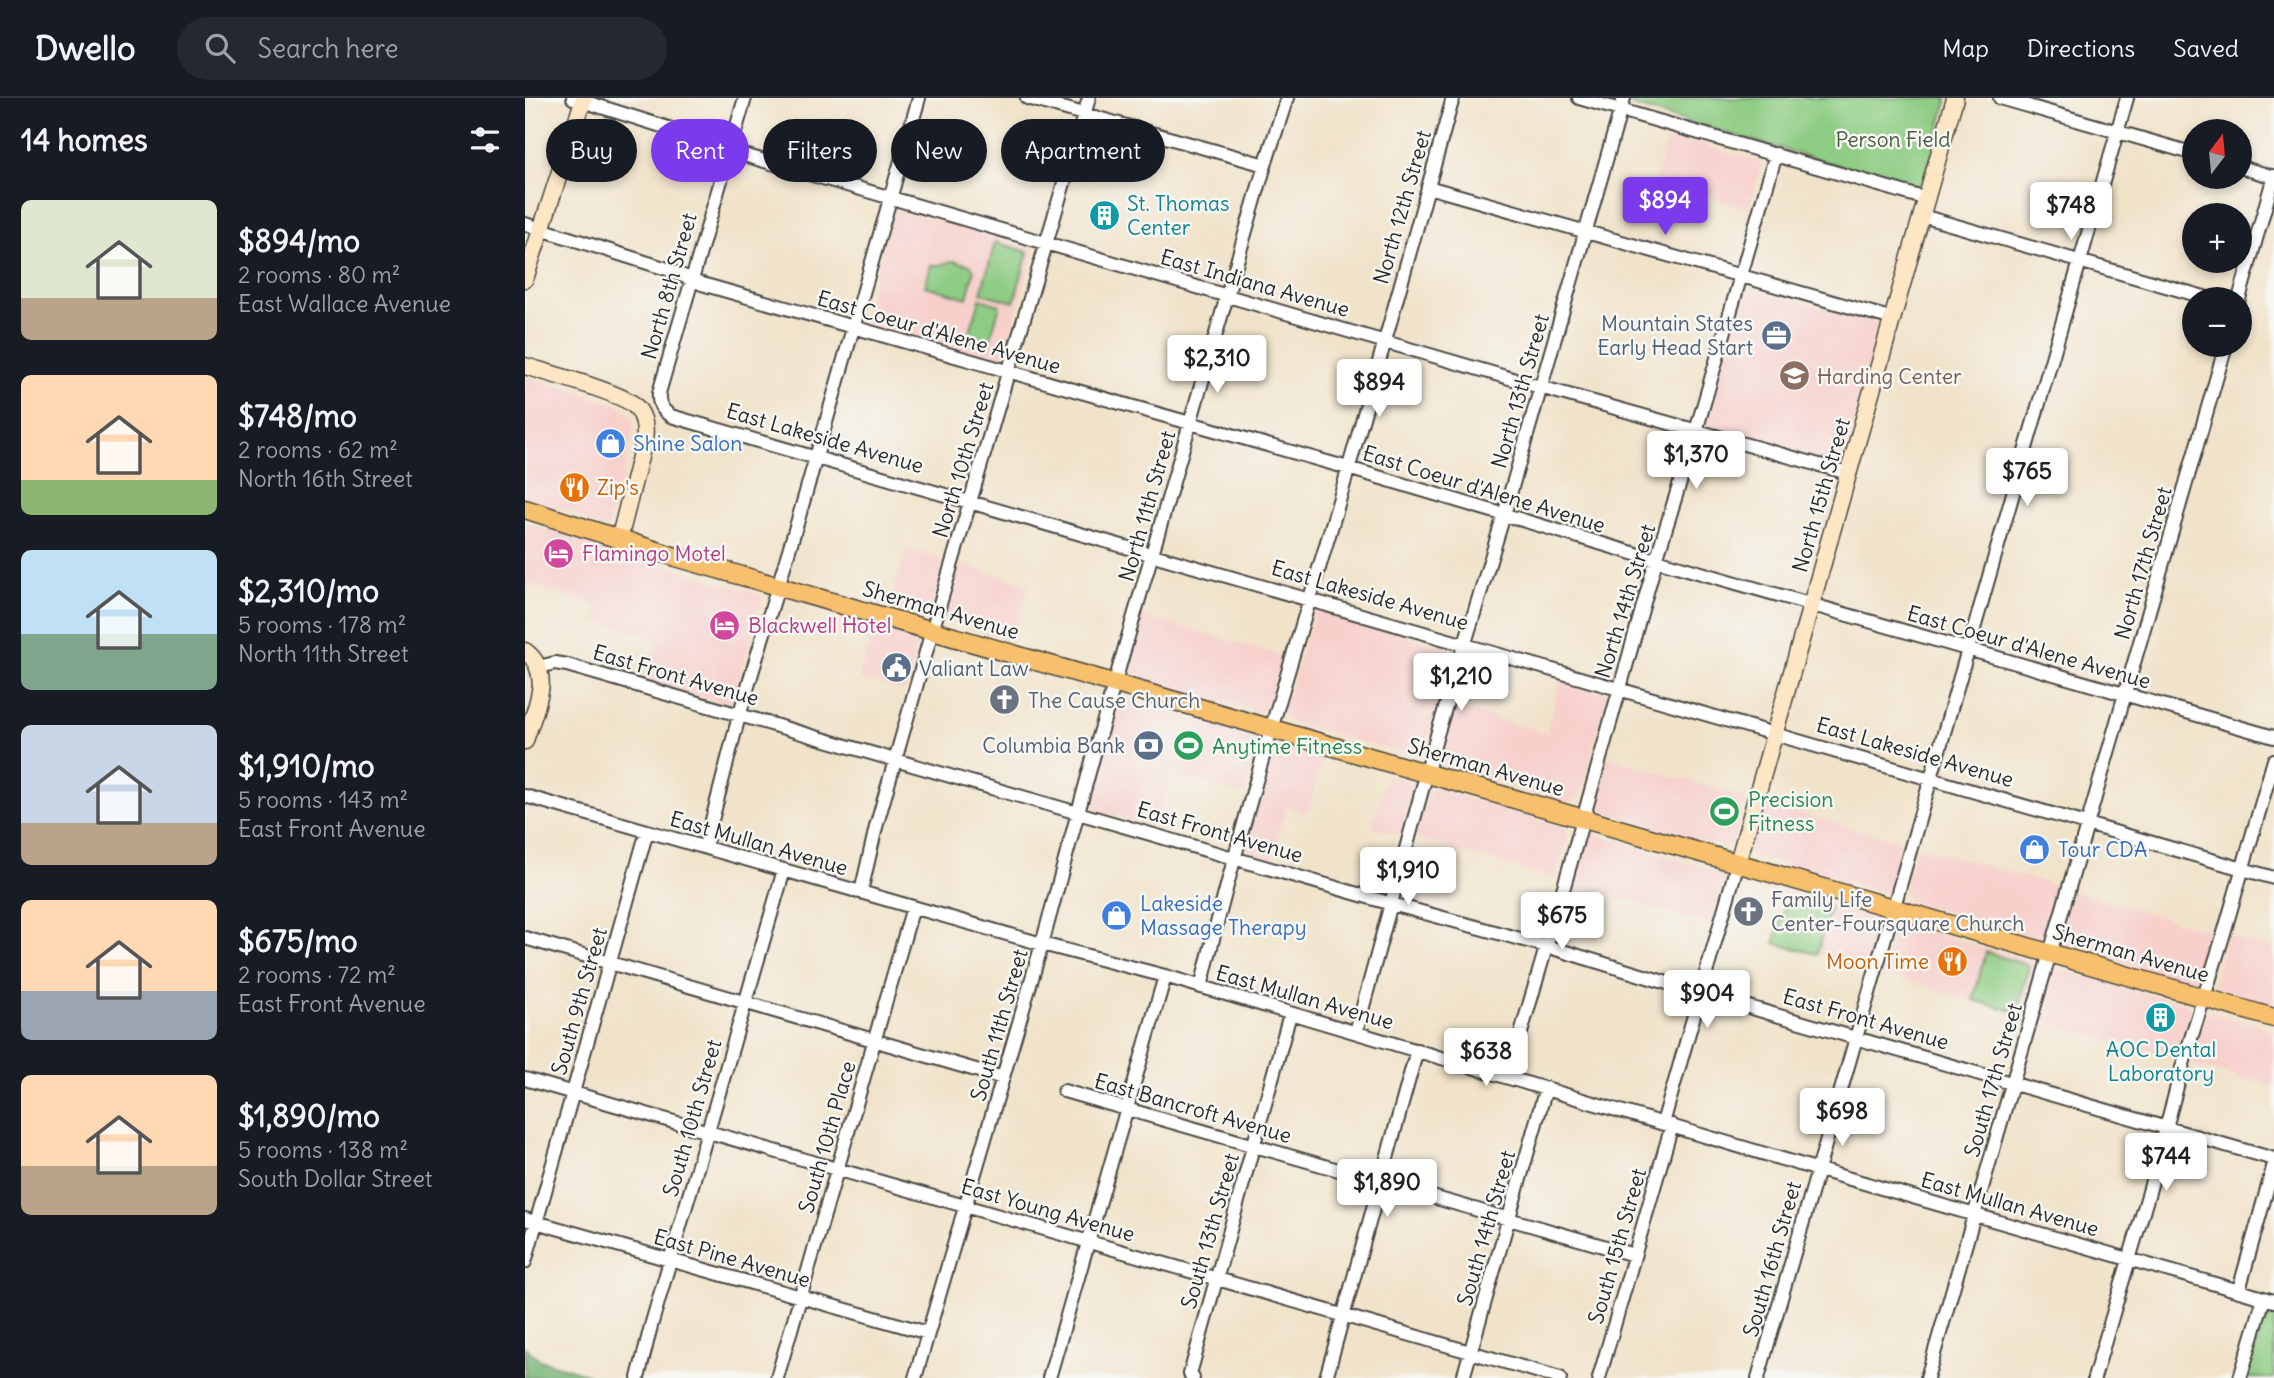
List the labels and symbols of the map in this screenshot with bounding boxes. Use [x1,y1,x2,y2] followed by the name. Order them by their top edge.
[2182,119,2252,189] north arrow
[1835,126,1951,153] park label: Person Field
[1367,127,1437,287] street label: North 12th Street
[1624,178,1706,237] pin: $894
[2030,183,2112,242] pin: $748
[1127,190,1230,241] place label: St. Thomas Center
[1087,198,1121,232] building icon: St. Thomas Center
[635,210,703,362] street label: North 8th Street
[1157,243,1353,323] street label: East Indiana Avenue
[814,284,1064,380] street label: East Coeur d'Alene Avenue
[1597,310,1753,361] place label: Mountain States Early Head Start
[1485,311,1555,471] street label: North 13th Street
[1759,318,1793,352] office icon: Mountain States Early Head Start
[1160,336,1274,395] pin: $2,310
[1777,359,1811,393] school or university icon: Harding Center
[1338,360,1420,419] pin: $894
[1817,363,1962,390] place label: Harding Center
[927,379,999,541] street label: North 10th Street
[723,397,927,479] street label: East Lakeside Avenue
[1786,415,1856,575] street label: North 15th Street
[593,426,627,460] shop icon: Shine Salon
[1113,427,1181,585] street label: North 11th Street
[633,430,742,457] place label: Shine Salon
[1639,432,1753,491] pin: $1,370
[1359,439,1609,539] street label: East Coeur d'Alene Avenue
[1986,448,2068,508] pin: $765
[557,470,591,504] restaurant icon: Zip's
[597,474,639,501] place label: Zip's
[2108,483,2178,643] street label: North 17th Street
[1589,521,1661,681] street label: North 14th Street
[542,536,576,570] hotel icon: Flamingo Motel
[582,540,726,567] place label: Flamingo Motel
[1268,554,1472,636] street label: East Lakeside Avenue
[860,575,1022,645] street label: Sherman Avenue
[1904,599,2154,695] street label: East Coeur d'Alene Avenue
[708,608,742,642] hotel icon: Blackwell Hotel
[748,612,892,639] place label: Blackwell Hotel
[590,638,762,712] street label: East Front Avenue
[879,651,913,685] public building icon: Valiant Law
[1404,654,1518,713] pin: $1,210
[919,655,1028,682] place label: Valiant Law
[988,683,1022,717] church icon: The Cause Church
[1028,687,1200,714] place label: The Cause Church
[1813,711,2017,793] street label: East Lakeside Avenue
[1131,728,1165,762] bank icon: Columbia Bank
[1172,729,1206,763] sports icon: Anytime Fitness
[982,732,1125,759] place label: Columbia Bank
[1405,732,1567,802] street label: Sherman Avenue
[1212,733,1362,760] place label: Anytime Fitness
[1748,786,1834,837] place label: Precision Fitness
[1708,794,1742,828] sports icon: Precision Fitness
[1134,795,1306,869] street label: East Front Avenue
[667,805,851,881] street label: East Mullan Avenue
[2018,832,2052,866] shop icon: Tour CDA
[2058,836,2147,863] place label: Tour CDA
[1351,848,1465,907] pin: $1,910
[1771,886,2024,937] place label: Family Life Center-Foursquare Church
[1140,890,1307,941] place label: Lakeside Massage Therapy
[1521,892,1603,952] pin: $675
[1731,894,1765,928] church icon: Family Life Center-Foursquare Church
[1100,898,1134,932] shop icon: Lakeside Massage Therapy
[2050,918,2212,988] street label: Sherman Avenue
[545,924,613,1078] street label: South 9th Street
[1935,944,1969,978] restaurant icon: Moon Time
[964,946,1034,1104] street label: South 11th Street
[1826,948,1929,975] place label: Moon Time
[1213,959,1397,1035] street label: East Mullan Avenue
[1666,970,1748,1030] pin: $904
[1780,982,1952,1056] street label: East Front Avenue
[1958,1000,2028,1160] street label: South 17th Street
[2144,1000,2178,1034] building icon: AOC Dental Laboratory
[1445,1028,1527,1088] pin: $638
[657,1036,727,1200] street label: South 10th Street
[2106,1036,2216,1087] place label: AOC Dental Laboratory
[792,1058,862,1216] street label: South 10th Place
[1091,1067,1295,1149] street label: East Bancroft Avenue
[1801,1088,1883,1148] pin: $698
[2125,1134,2207,1193] pin: $744
[1451,1147,1521,1309] street label: South 14th Street
[1175,1150,1245,1312] street label: South 13th Street
[1330,1160,1444,1219] pin: $1,890
[1582,1165,1652,1327] street label: South 15th Street
[1918,1166,2102,1242] street label: East Mullan Avenue
[958,1172,1138,1248] street label: East Young Avenue
[1737,1178,1807,1340] street label: South 16th Street
[650,1223,814,1293] street label: East Pine Avenue

